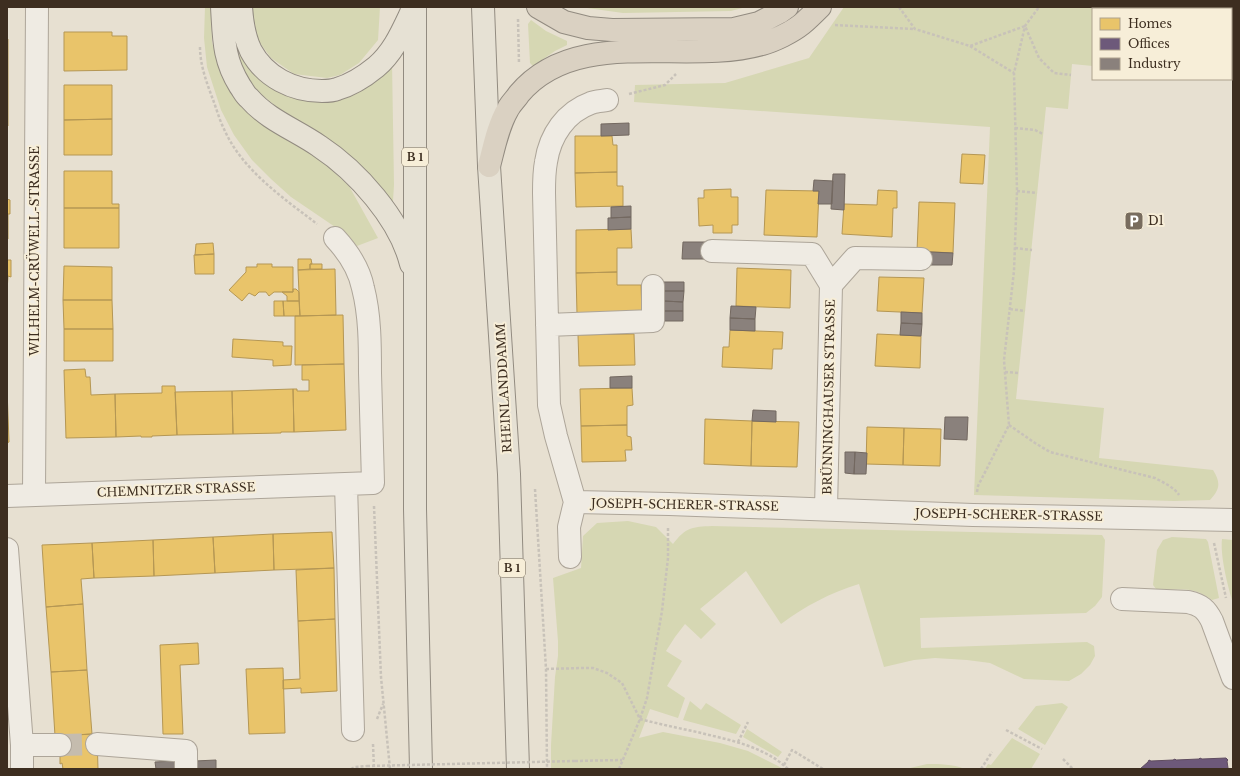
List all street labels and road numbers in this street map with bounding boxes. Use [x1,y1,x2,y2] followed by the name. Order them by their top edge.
[25,146,42,357] street label: WILHELM-CRÜWELL-STRASSE
[402,148,428,166] road number: B 1
[817,299,838,495] street label: BRÜNNINGHAUSER STRASSE
[493,323,514,453] street label: RHEINLANDDAMM
[96,479,256,500] street label: CHEMNITZER STRASSE
[589,495,779,514] street label: JOSEPH-SCHERER-STRASSE
[913,505,1103,524] street label: JOSEPH-SCHERER-STRASSE
[499,559,525,577] road number: B 1

